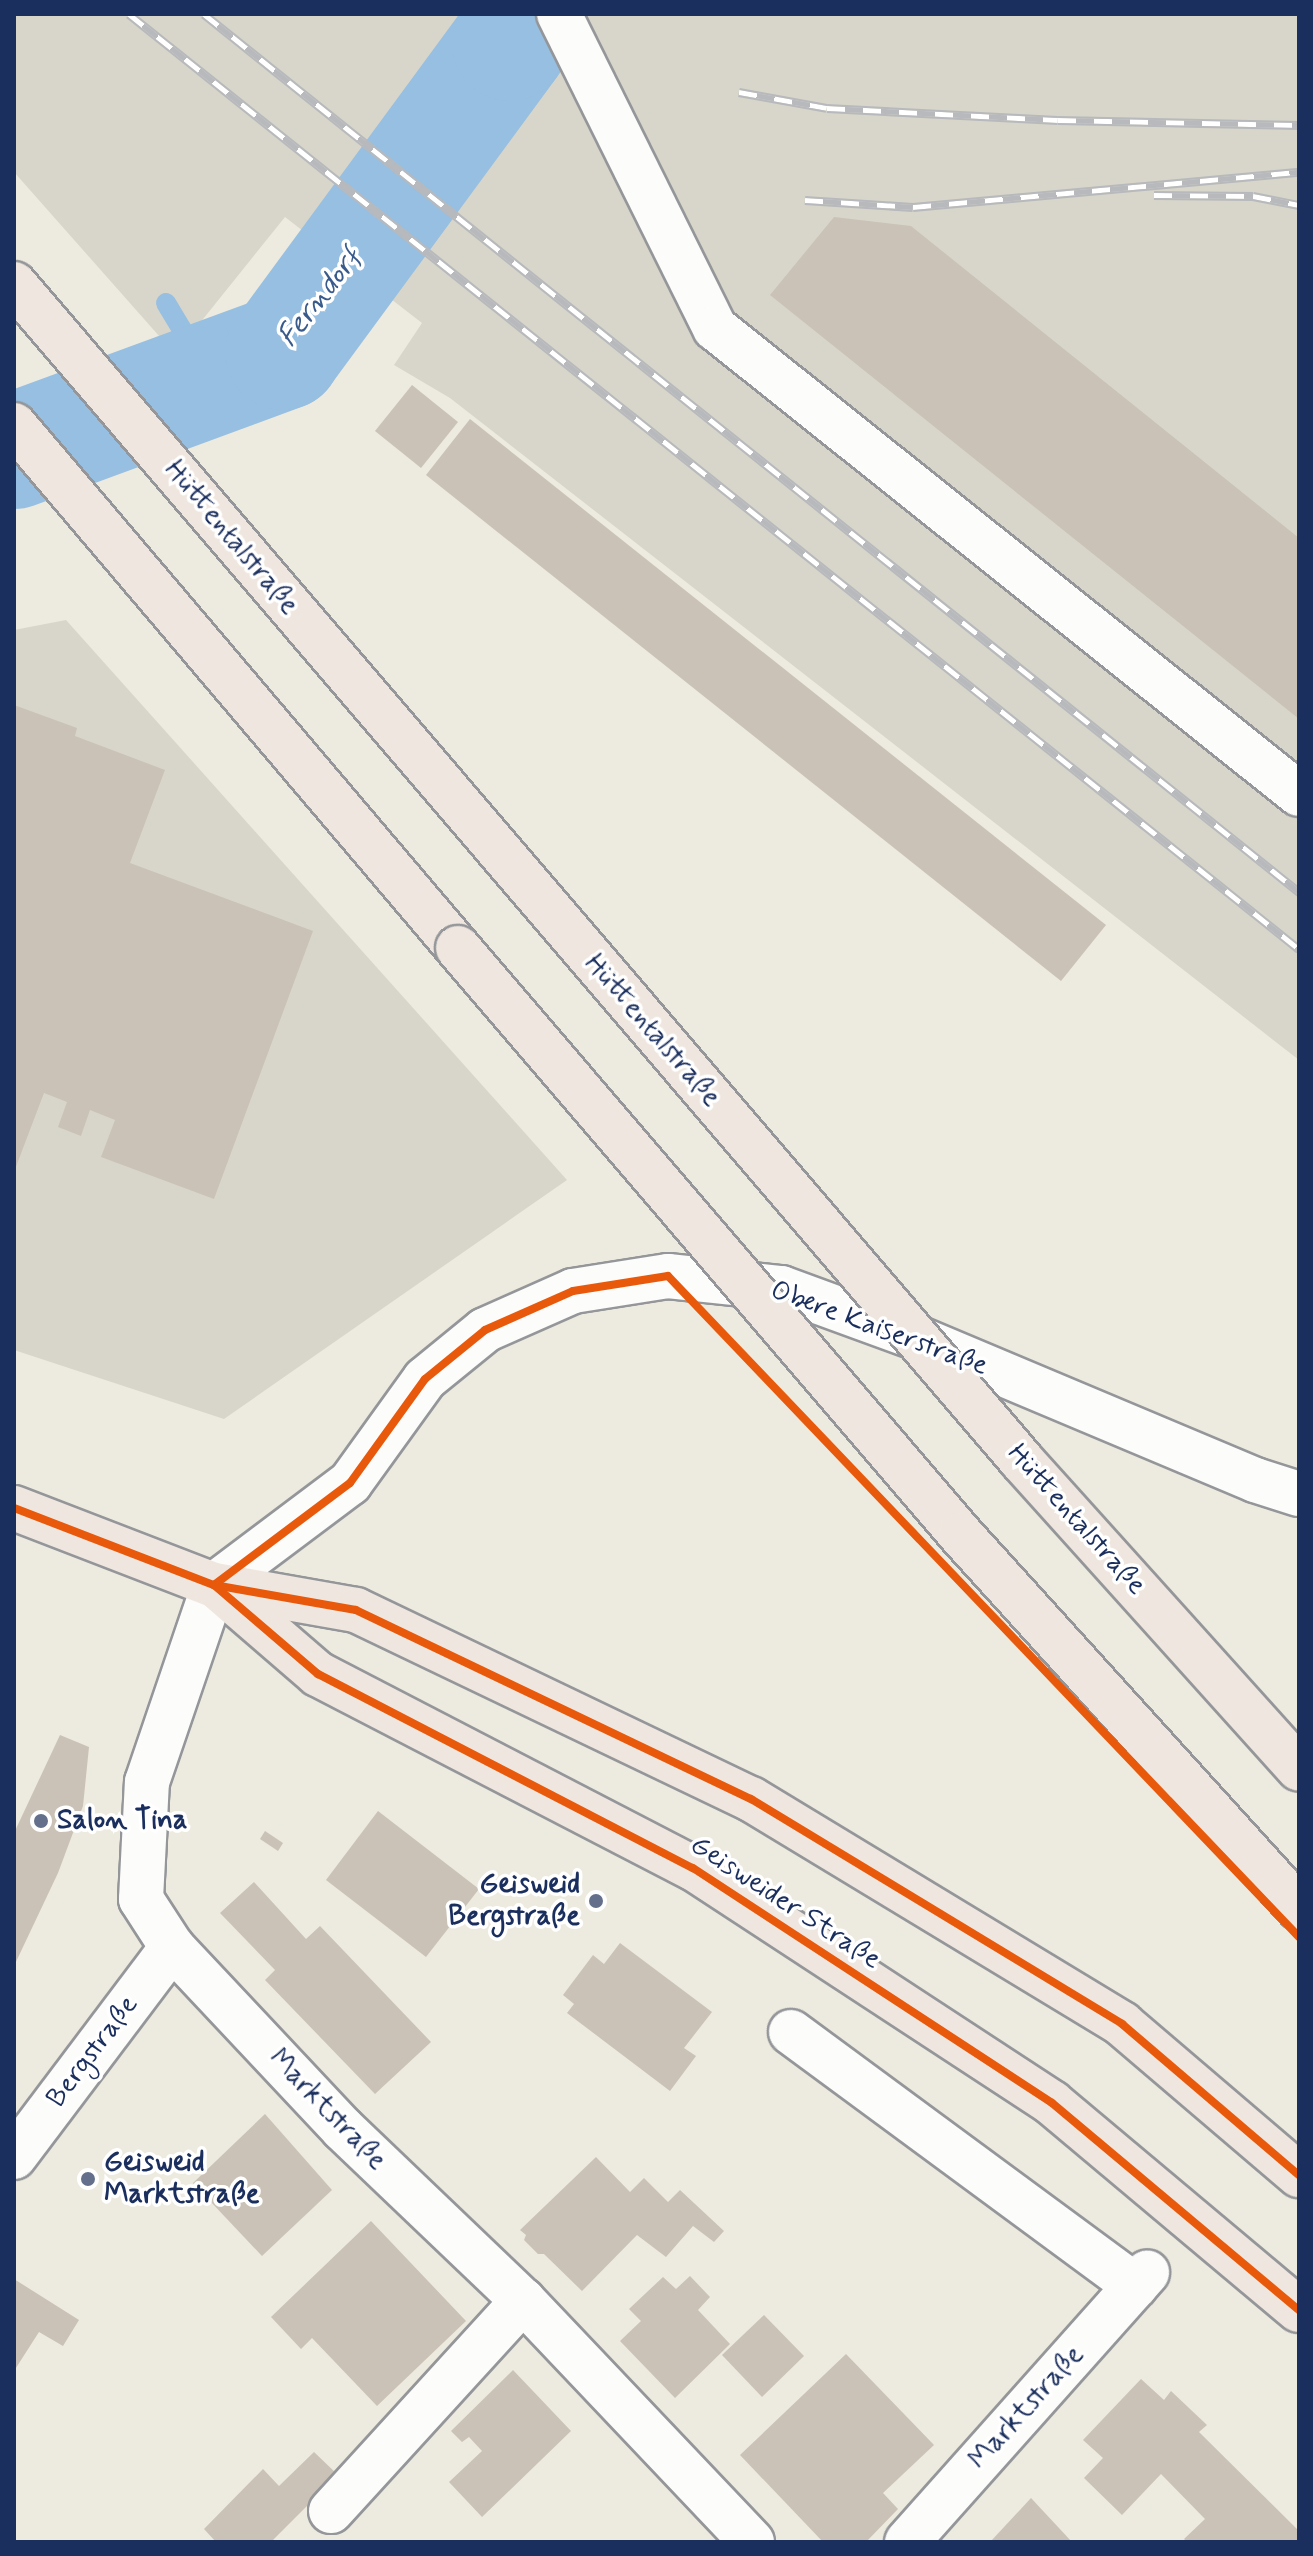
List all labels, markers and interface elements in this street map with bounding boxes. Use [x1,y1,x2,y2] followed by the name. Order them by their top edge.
[270,241,370,355] water label: Ferndorf
[157,454,305,622] street label: Hüttentalstraße
[577,948,727,1114] street label: Hüttentalstraße
[764,1273,994,1385] street label: Obere Kaiserstraße
[1000,1438,1152,1602] street label: Hüttentalstraße
[57,1804,183,1838] place label: Salon Tina
[32,1812,50,1830] marker: Salon Tina
[685,1830,885,1976] street label: Geisweider Straße
[448,1868,580,1934] place label: Geisweid Bergstraße
[587,1892,605,1910] marker: Geisweid Bergstraße
[40,1989,146,2115] street label: Bergstraße
[261,2042,393,2178] street label: Marktstraße
[104,2146,260,2212] place label: Geisweid Marktstraße
[79,2170,97,2188] marker: Geisweid Marktstraße
[962,2339,1092,2477] street label: Marktstraße

